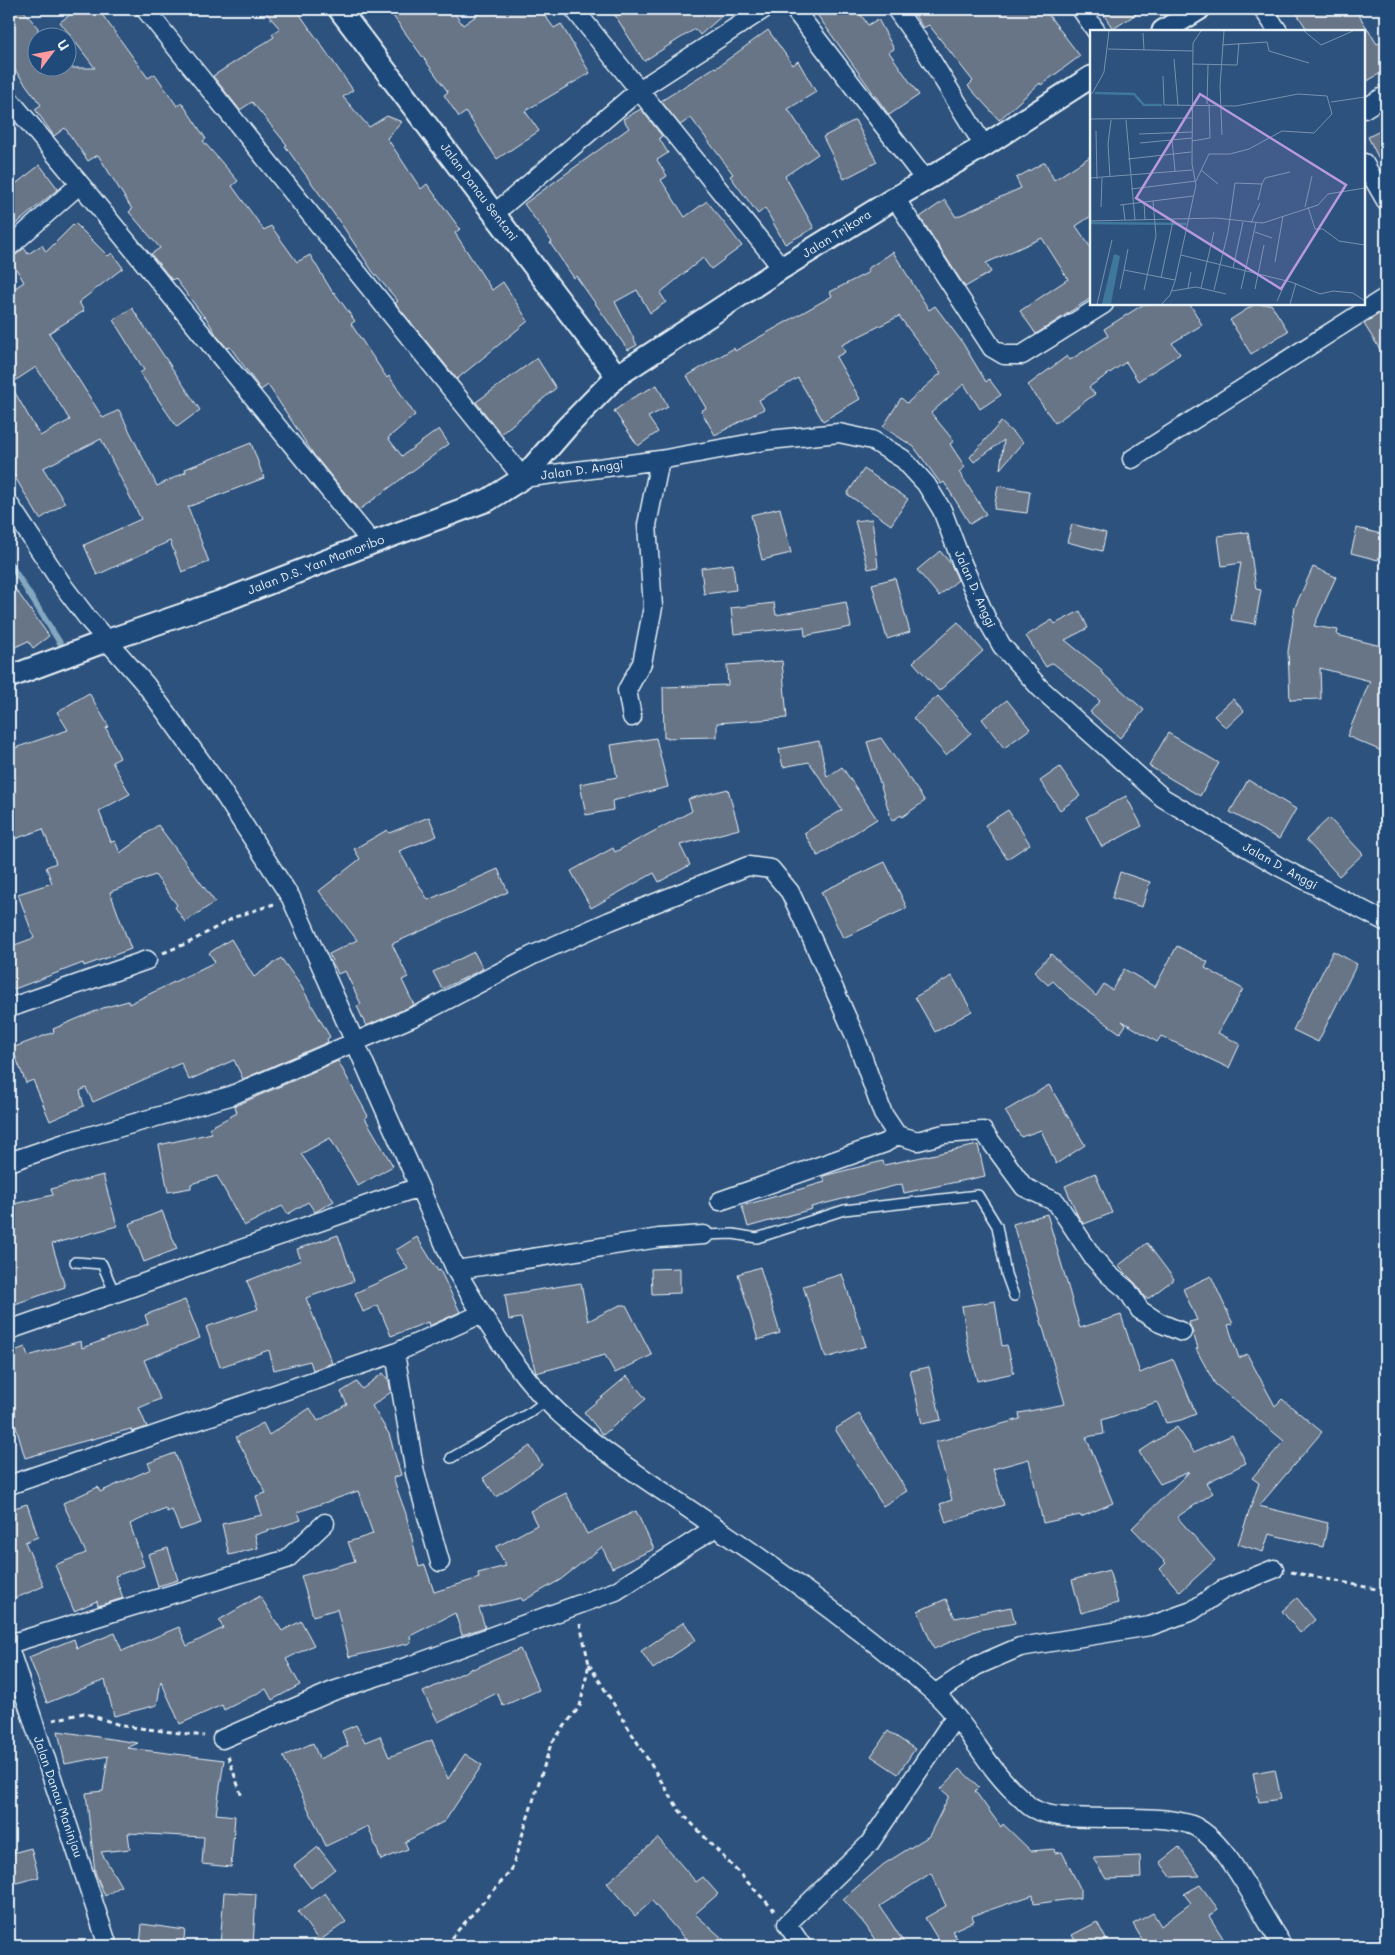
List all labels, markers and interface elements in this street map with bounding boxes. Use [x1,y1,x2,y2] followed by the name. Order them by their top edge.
[28,28,78,78] north arrow
[1090,30,1365,305] inset map
[53,36,74,54] text: U
[438,139,522,244] street label: Jalan Danau Sentani
[799,206,874,261] street label: Jalan Trikora
[540,455,624,483] street label: Jalan D. Anggi
[245,531,386,598] street label: Jalan D.S. Yan Mamoribo
[952,547,1000,630] street label: Jalan D. Anggi
[1240,838,1321,892] street label: Jalan D. Anggi
[31,1734,87,1859] street label: Jalan Danau Maninjau

